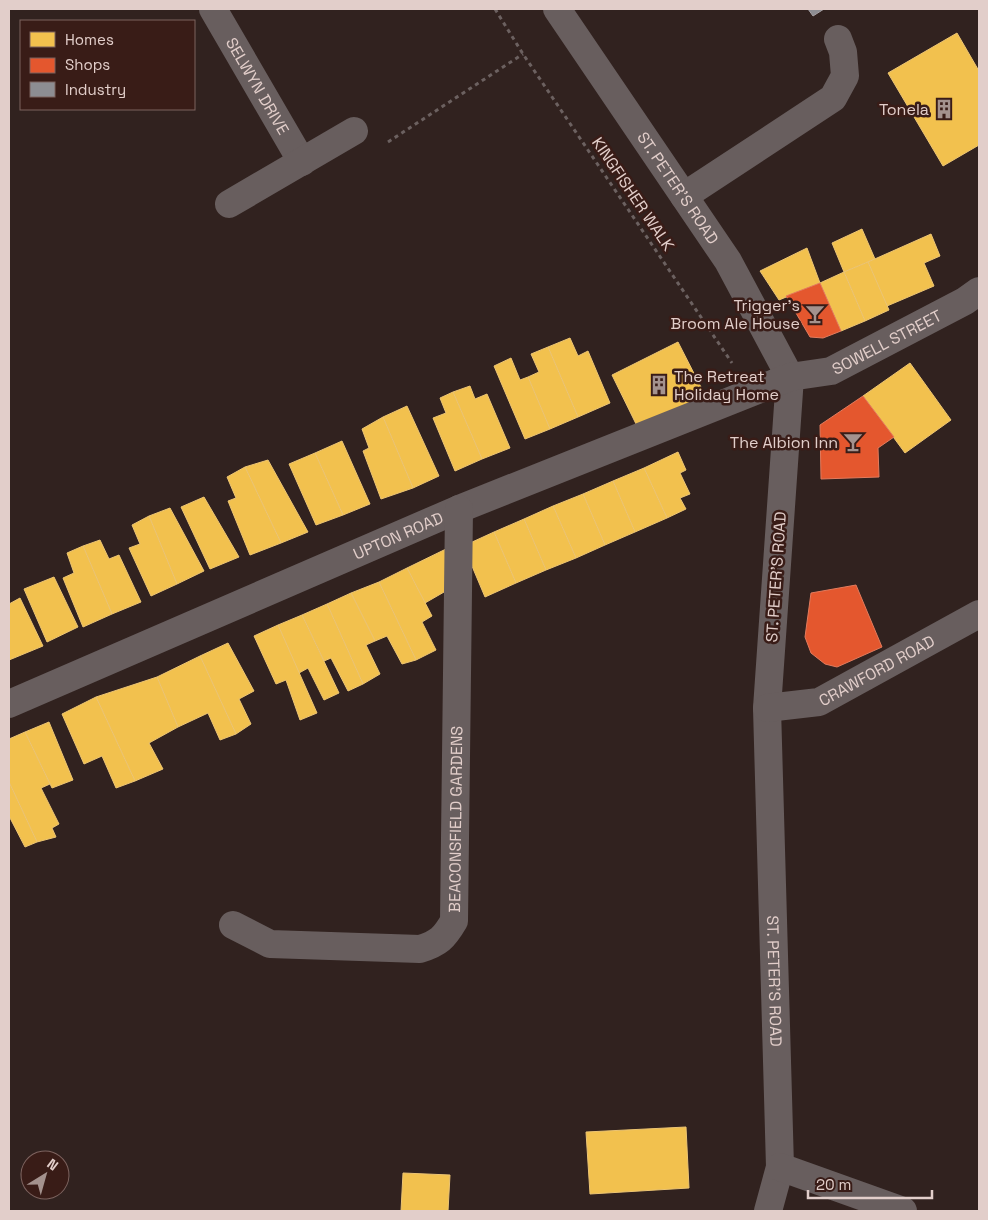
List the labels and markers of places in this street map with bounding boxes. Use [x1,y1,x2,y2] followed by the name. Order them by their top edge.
[933,98,955,120] building icon: Tonela
[879,99,929,120] place label: Tonela
[671,295,800,334] place label: Trigger's Broom Ale House
[804,303,826,325] bar icon: Trigger's Broom Ale House
[674,366,779,405] place label: The Retreat Holiday Home
[648,374,670,396] building icon: The Retreat Holiday Home
[842,431,864,453] bar icon: The Albion Inn
[730,432,838,453] place label: The Albion Inn

